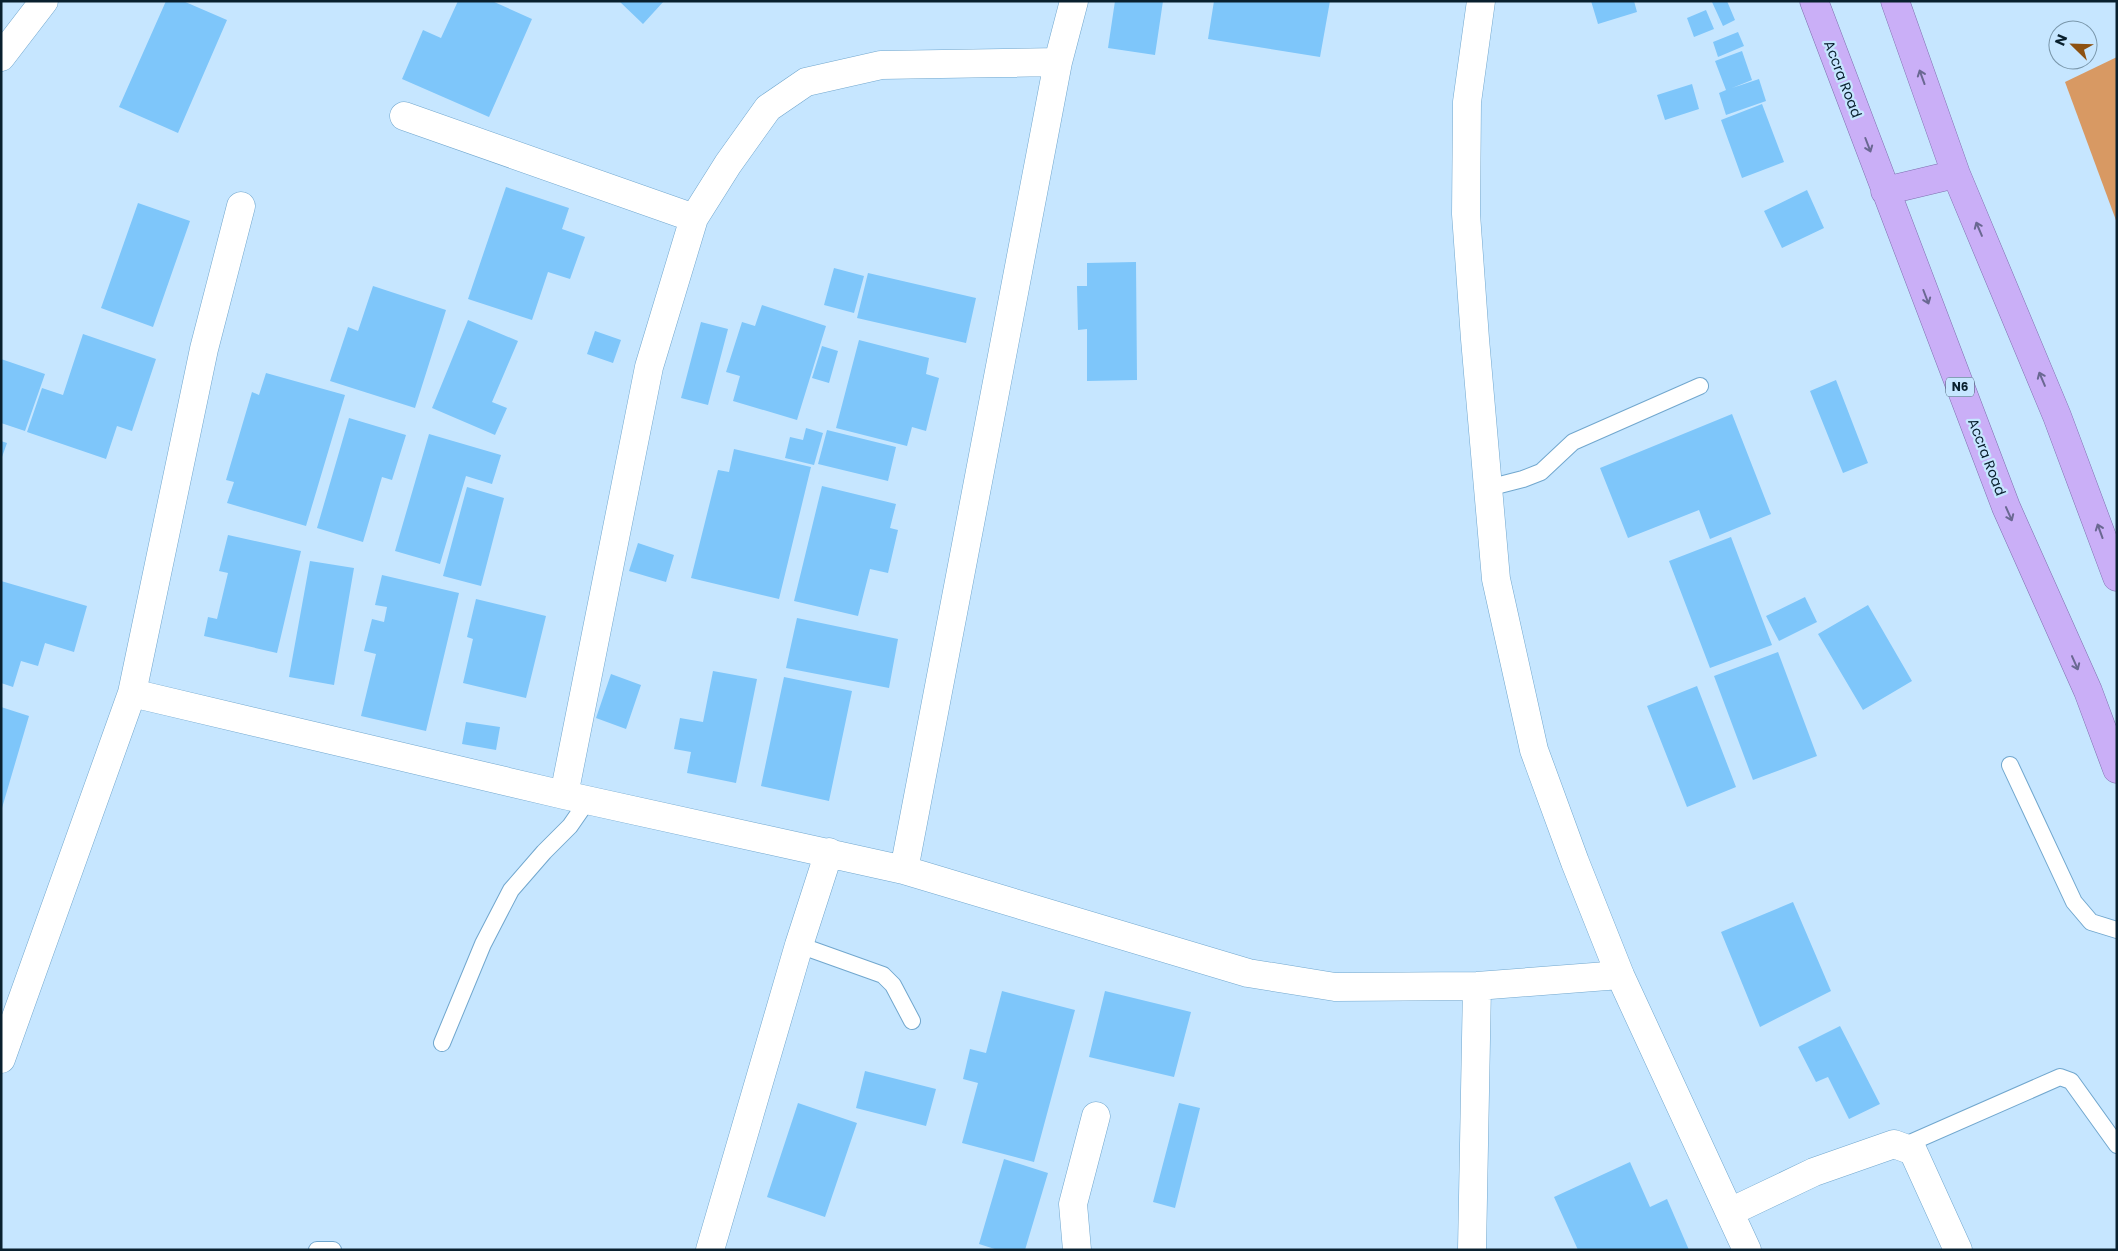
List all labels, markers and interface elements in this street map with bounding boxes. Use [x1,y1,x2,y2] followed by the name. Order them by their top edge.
[2048,20,2098,70] north arrow
[2050,31,2072,49] text: N
[1819,37,1867,121] street label: Accra Road
[1917,70,1926,85] one-way arrow
[1864,137,1873,152] one-way arrow
[1974,222,1984,237] one-way arrow
[1922,289,1931,304] one-way arrow
[2036,372,2046,387] one-way arrow
[1946,378,1974,397] road number: N6
[1963,415,2011,499] street label: Accra Road
[2005,506,2015,521] one-way arrow
[2095,524,2104,539] one-way arrow
[2071,655,2081,670] one-way arrow

